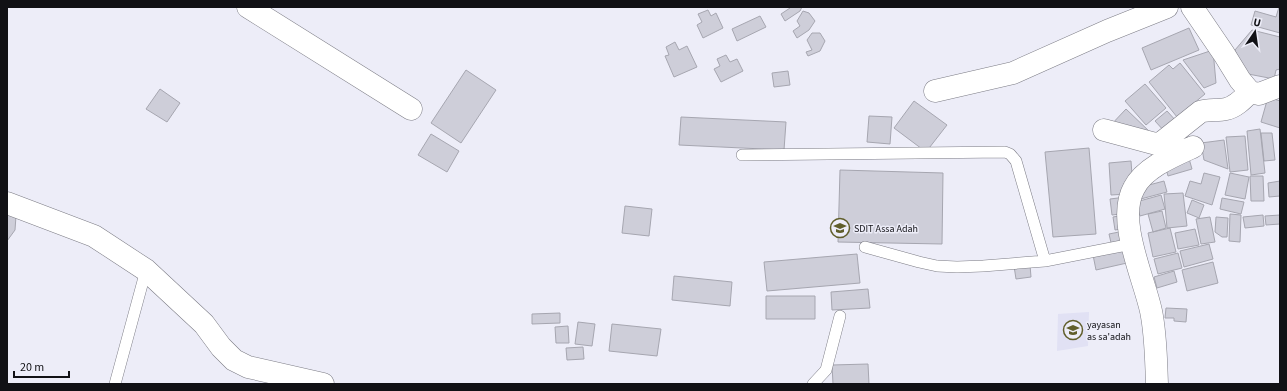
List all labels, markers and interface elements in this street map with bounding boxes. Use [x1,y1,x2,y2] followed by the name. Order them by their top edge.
[1235,12,1275,52] north arrow
[1252,15,1262,31] text: U
[829,217,851,239] school or university icon: SDIT Assa Adah
[854,222,918,236] place label: SDIT Assa Adah
[1087,318,1131,344] place label: yayasan as sa'adah
[1062,319,1084,341] school or university icon: yayasan as sa'adah
[14,353,69,379] scale bar
[20,359,44,376] text: 20 m

